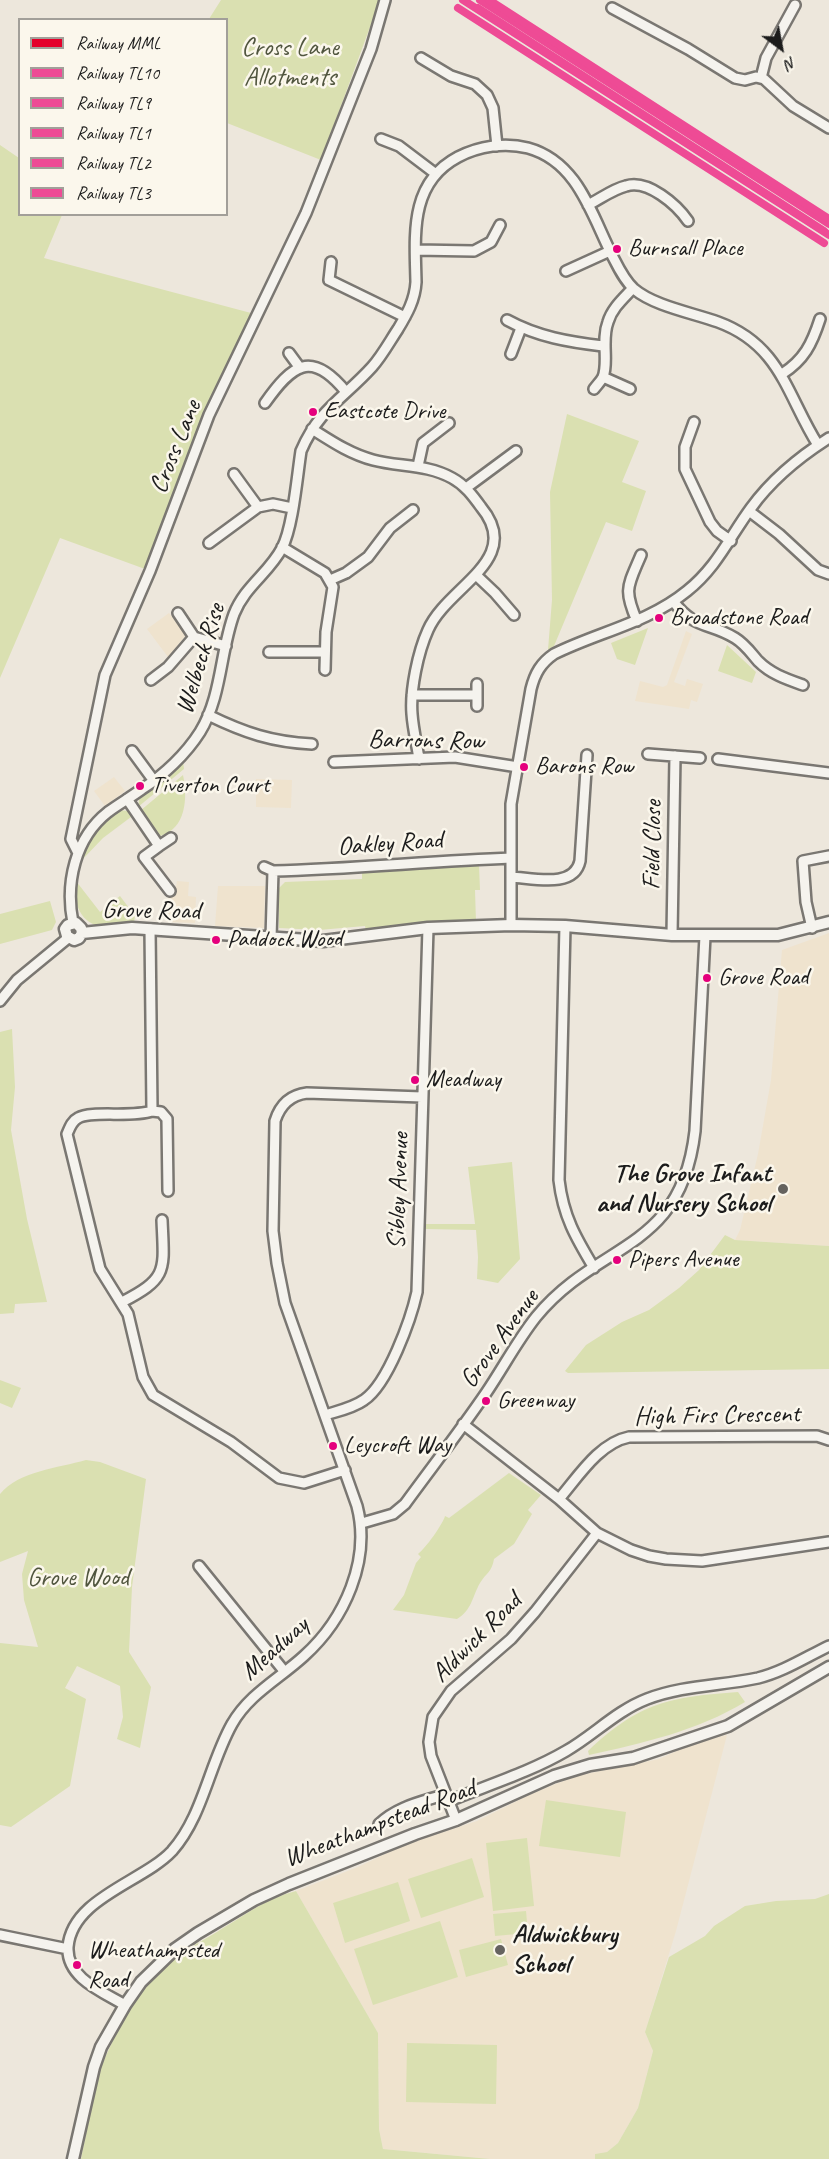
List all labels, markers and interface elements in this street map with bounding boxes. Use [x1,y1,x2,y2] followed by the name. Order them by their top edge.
[18,18,228,216] legend
[751,18,811,78] north arrow
[76,32,161,54] text: Railway MML
[241,32,339,94] park label: Cross Lane Allotments
[781,52,800,74] text: N
[76,62,159,84] text: Railway TL10
[76,92,151,114] text: Railway TL9
[76,122,151,144] text: Railway TL1
[76,152,151,174] text: Railway TL2
[76,182,151,204] text: Railway TL3
[628,235,743,263] place label: Burnsall Place
[611,243,623,255] marker: Burnsall Place
[143,396,209,498] street label: Cross Lane
[324,398,445,426] place label: Eastcote Drive
[307,406,319,418] marker: Eastcote Drive
[169,600,233,718] street label: Welbeck Rise
[670,604,808,632] place label: Broadstone Road
[653,612,665,624] marker: Broadstone Road
[368,724,484,758] street label: Barrons Row
[535,753,633,781] place label: Barons Row
[518,761,530,773] marker: Barons Row
[151,772,269,800] place label: Tiverton Court
[134,780,146,792] marker: Tiverton Court
[637,800,669,890] street label: Field Close
[336,825,444,863] street label: Oakley Road
[102,895,200,927] street label: Grove Road
[227,926,342,954] place label: Paddock Wood
[210,934,222,946] marker: Paddock Wood
[718,964,809,992] place label: Grove Road
[701,972,713,984] marker: Grove Road
[426,1066,501,1094] place label: Meadway
[409,1074,421,1086] marker: Meadway
[381,1132,417,1250] street label: Sibley Avenue
[596,1158,771,1220] place label: The Grove Infant and Nursery School
[776,1182,790,1196] marker: The Grove Infant and Nursery School
[628,1246,739,1274] place label: Pipers Avenue
[611,1254,623,1266] marker: Pipers Avenue
[454,1284,546,1394] street label: Grove Avenue
[497,1387,574,1415] place label: Greenway
[480,1395,492,1407] marker: Greenway
[634,1399,800,1433] street label: High Firs Crescent
[344,1432,451,1460] place label: Leycroft Way
[327,1440,339,1452] marker: Leycroft Way
[27,1562,129,1594] park label: Grove Wood
[425,1586,529,1690] street label: Aldwick Road
[235,1610,315,1688] street label: Meadway
[280,1773,480,1875] street label: Wheathampstead Road
[512,1919,617,1980] place label: Aldwickbury School
[88,1937,219,1993] place label: Wheathampsted Road
[493,1943,507,1957] marker: Aldwickbury School
[71,1959,83,1971] marker: Wheathampsted Road

